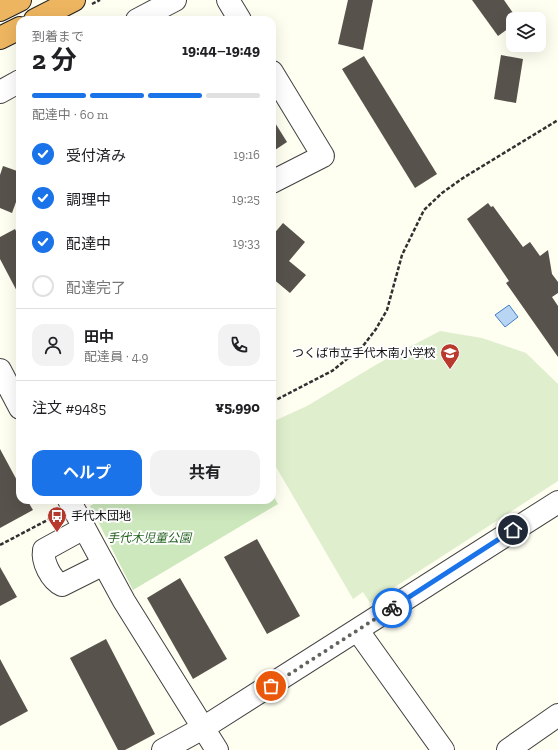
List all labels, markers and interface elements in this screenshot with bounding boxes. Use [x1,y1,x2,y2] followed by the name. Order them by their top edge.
[506,12,546,52] map controls
[506,12,546,52] button: layers
[32,29,84,44] text: 到着まで
[182,41,260,59] text: 19:44–19:49
[32,44,77,76] text: 2 分
[32,107,108,122] text: 配達中 · 60 m
[32,143,54,165] icon: check
[66,147,126,165] text: 受付済み
[233,147,260,162] text: 19:16
[32,187,54,209] icon: check
[66,191,111,209] text: 調理中
[232,191,260,206] text: 19:25
[32,231,54,253] icon: check
[66,235,111,253] text: 配達中
[232,235,260,250] text: 19:33
[66,279,126,297] text: 配達完了
[32,324,74,366] button: person
[218,324,260,366] button: phone
[84,328,114,346] text: 田中
[439,342,461,370] school or university icon: つくば市立手代木南小学校
[292,346,436,360] place label: つくば市立手代木南小学校
[84,349,148,364] text: 配達員 · 4.9
[215,398,260,416] text: ¥5,990
[32,399,106,417] text: 注文 #9485
[32,450,142,496] button: ヘルプ
[150,450,260,496] button: 共有
[46,505,68,533] bus stop icon: 手代木団地
[71,509,131,523] place label: 手代木団地
[496,513,530,547] pin
[502,519,524,541] icon: home
[107,531,193,545] park label: 手代木児童公園
[372,588,412,628] courier
[381,597,403,619] icon: bike
[254,669,288,703] pin
[260,675,282,697] icon: bag

